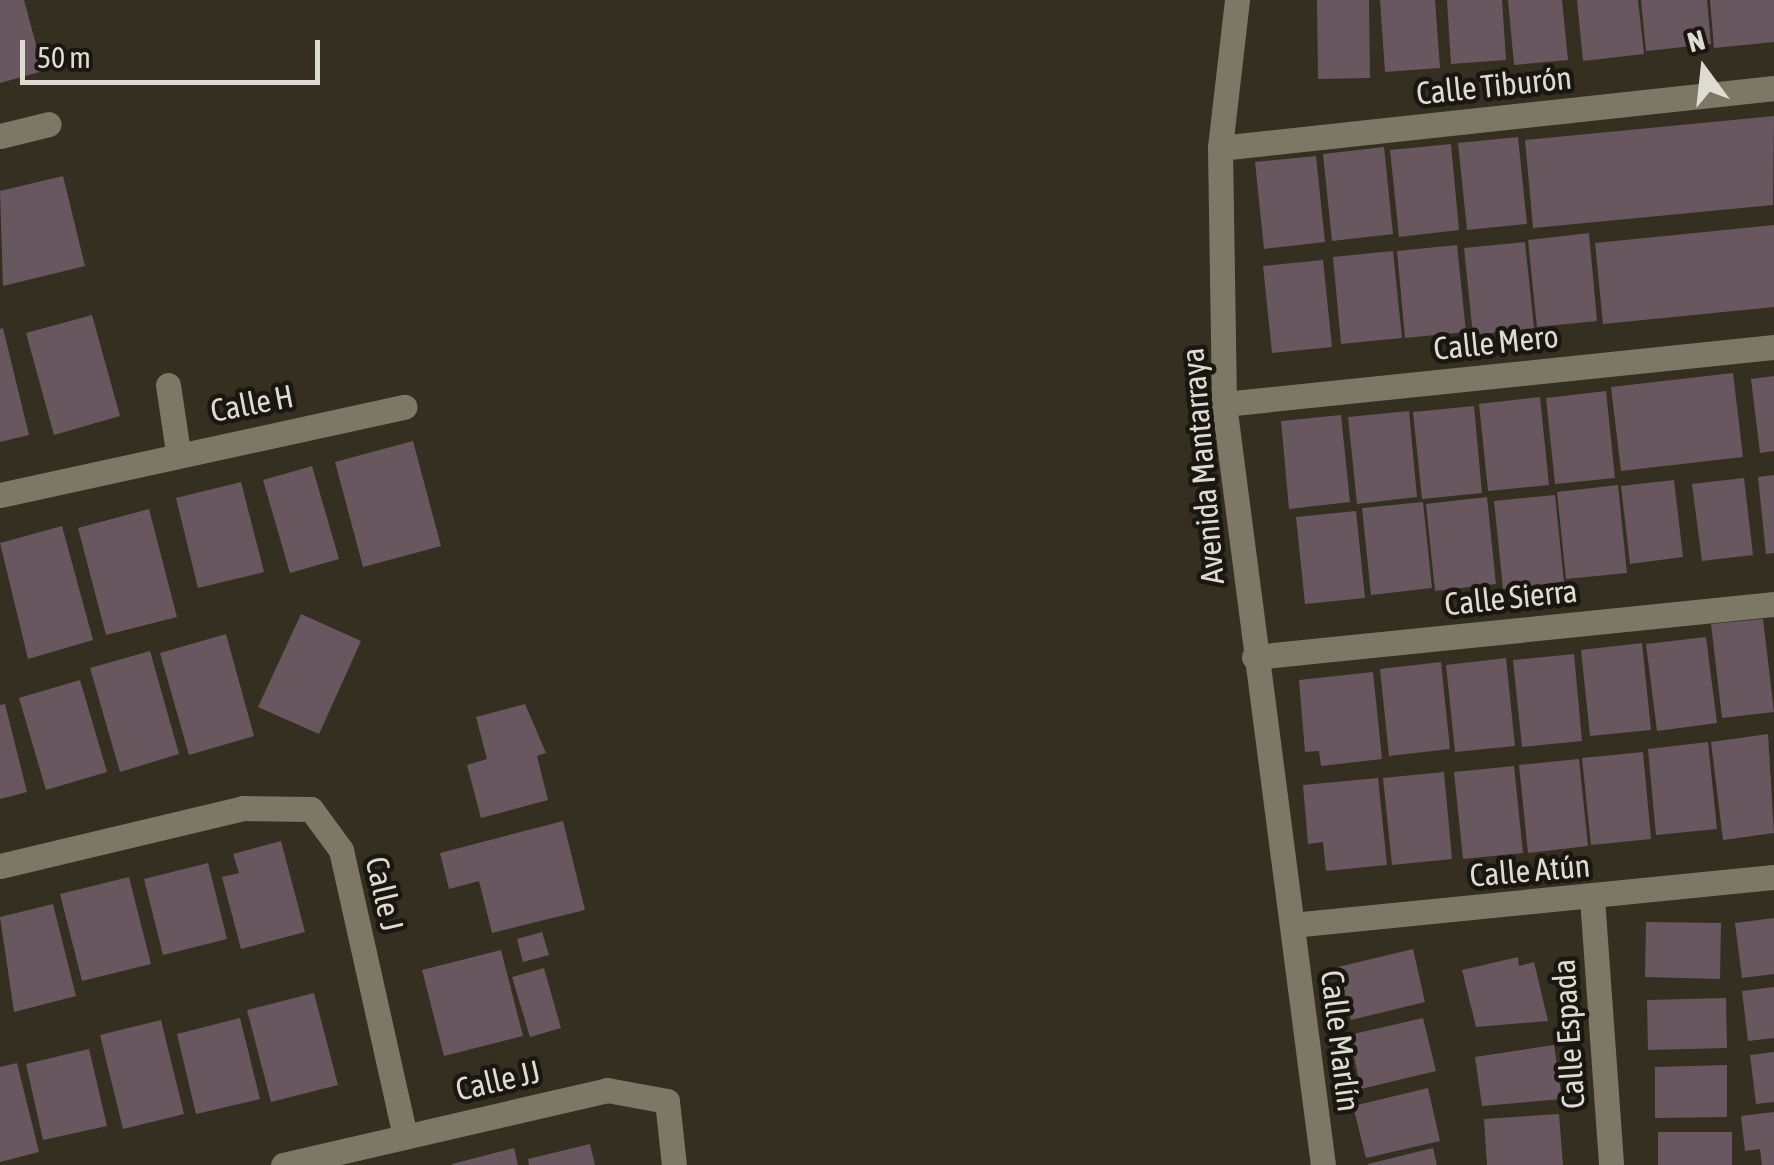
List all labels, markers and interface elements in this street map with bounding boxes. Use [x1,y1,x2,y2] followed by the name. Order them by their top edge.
[25,20,325,82] scale bar
[1654,20,1754,120] north arrow
[1684,23,1708,59] text: N
[37,40,91,74] text: 50 m
[1414,59,1574,113] street label: Calle Tiburón
[1432,317,1560,369] street label: Calle Mero
[1174,346,1232,586] street label: Avenida Mantarraya
[207,377,297,431] street label: Calle H
[1443,572,1579,624] street label: Calle Sierra
[1468,847,1592,895] street label: Calle Atún
[357,853,411,935] street label: Calle J
[1545,958,1593,1110] street label: Calle Espada
[1312,968,1368,1114] street label: Calle Marlín
[452,1053,544,1109] street label: Calle JJ

